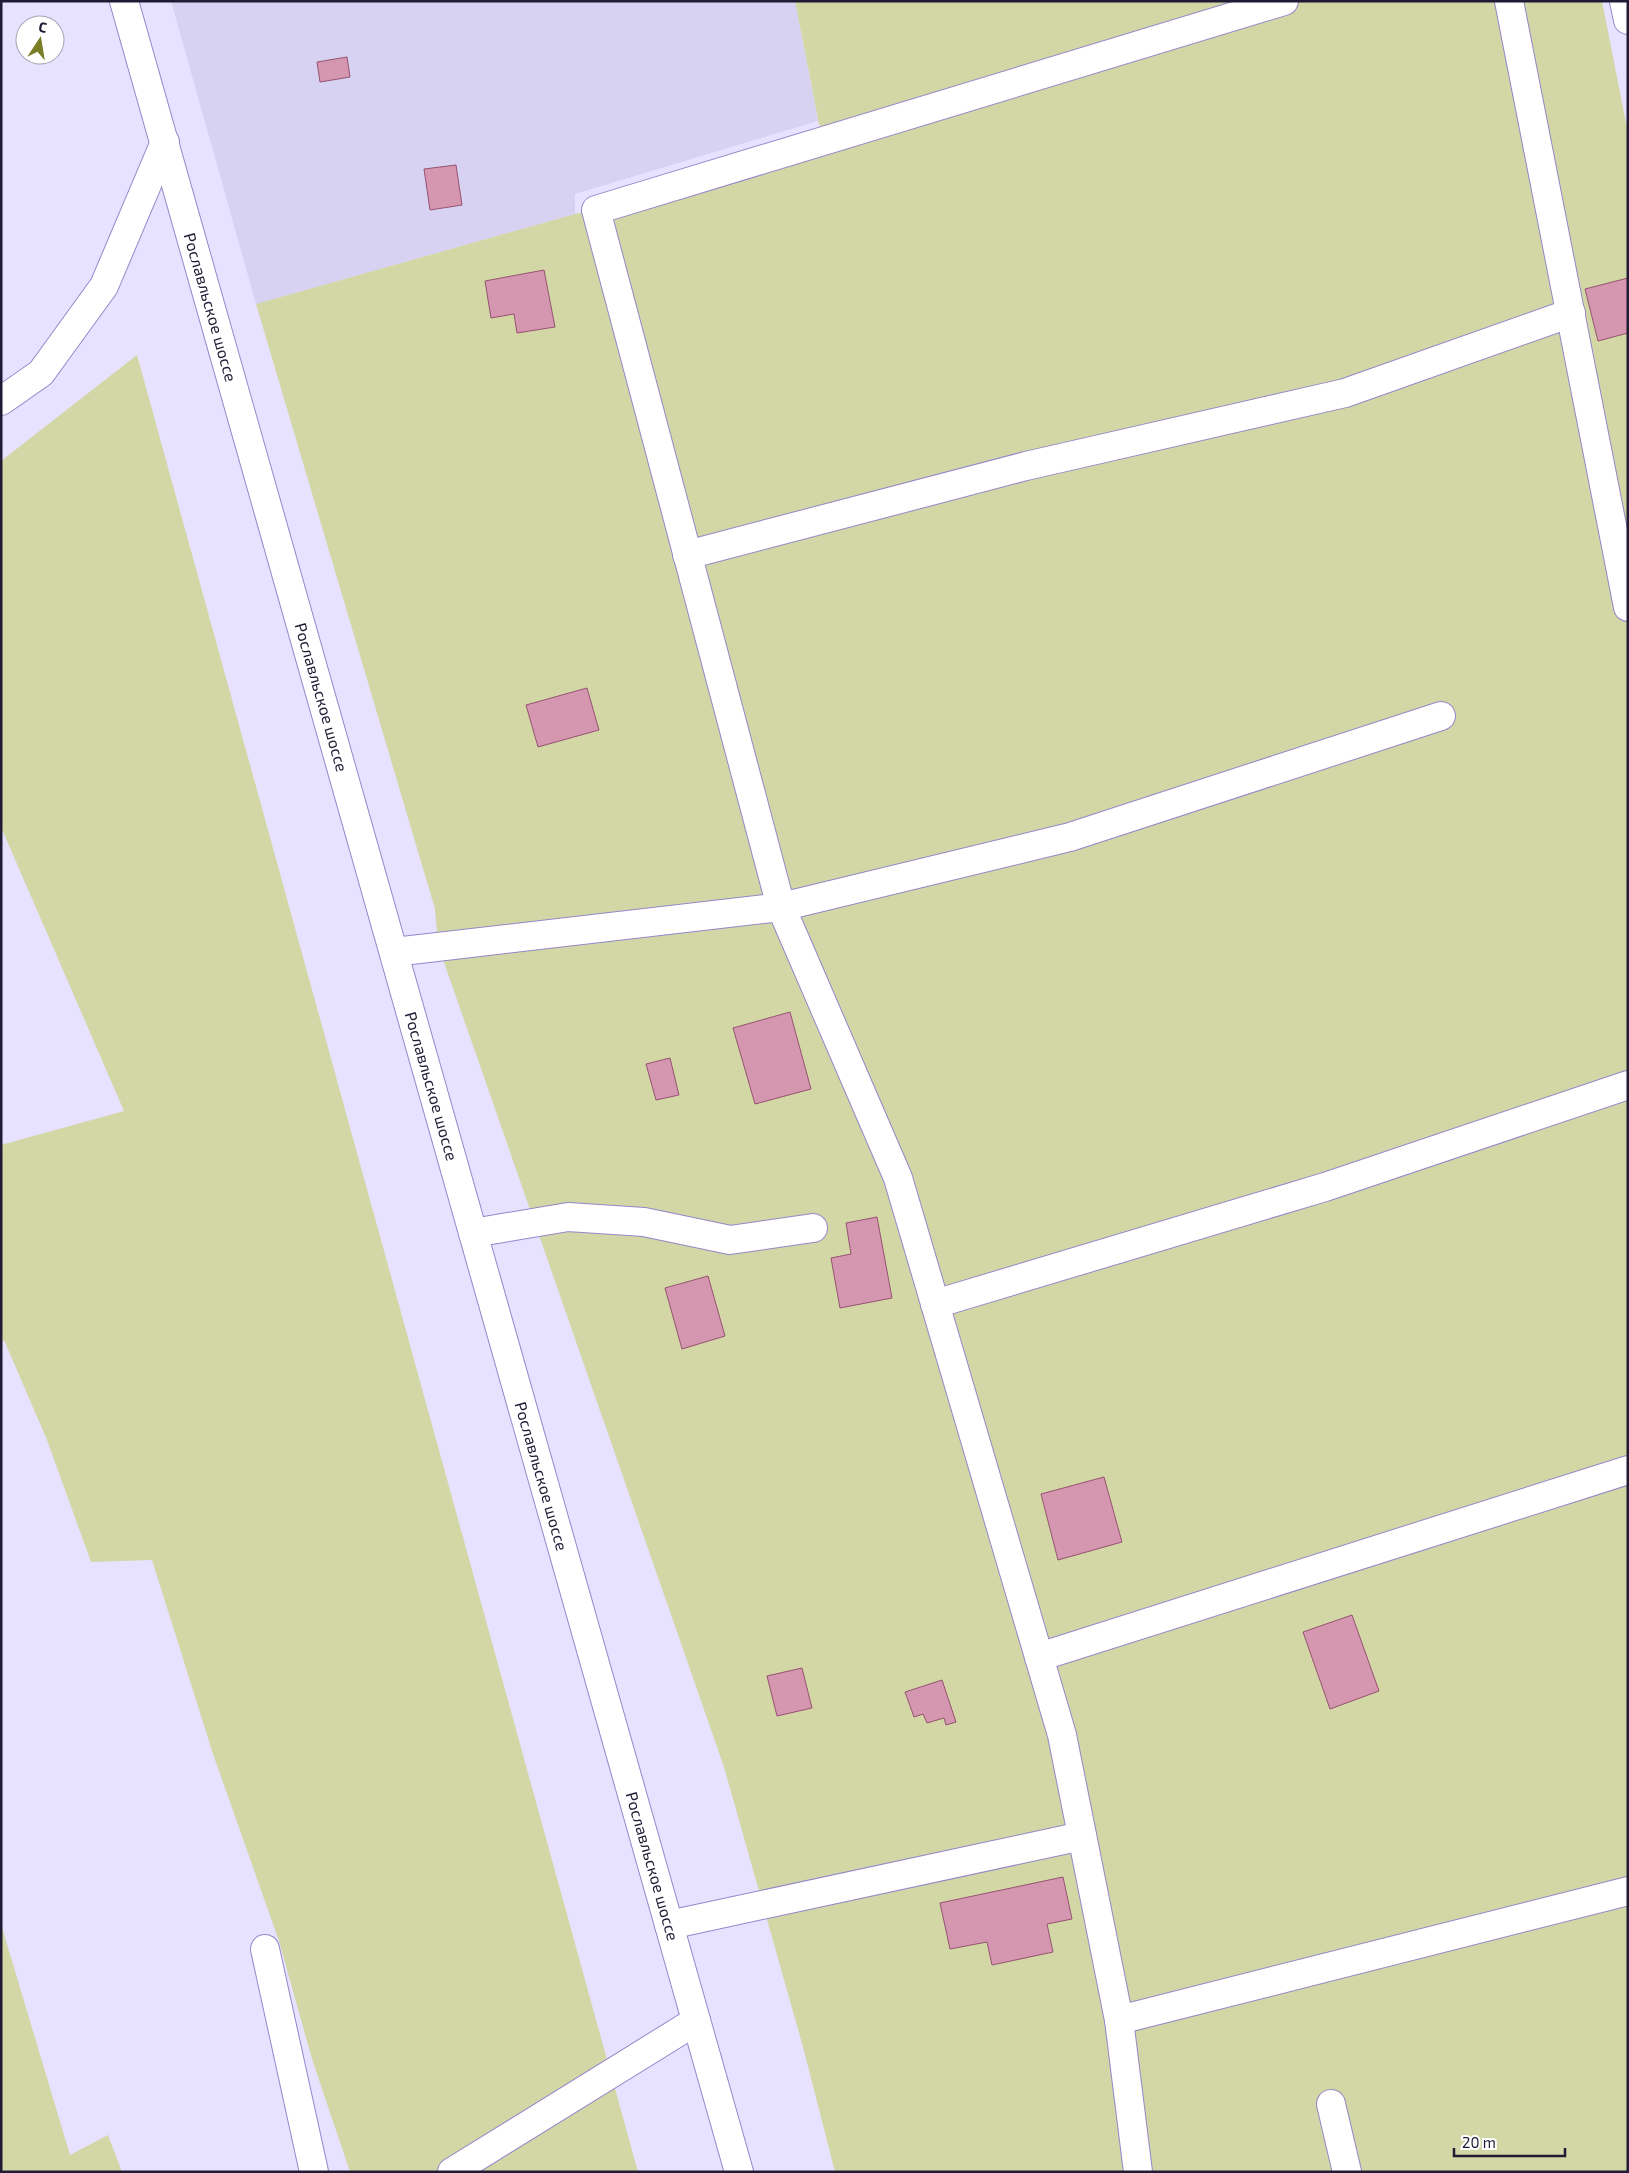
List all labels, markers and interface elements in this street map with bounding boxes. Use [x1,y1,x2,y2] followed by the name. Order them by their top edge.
[15,15,65,65] north arrow
[37,18,49,36] text: С
[181,230,241,384] street label: Рославльское шоссе
[292,620,352,774] street label: Рославльское шоссе
[402,1009,462,1163] street label: Рославльское шоссе
[512,1399,572,1553] street label: Рославльское шоссе
[623,1789,683,1943] street label: Рославльское шоссе
[1454,2126,1565,2158] scale bar
[1462,2133,1496,2151] text: 20 m

